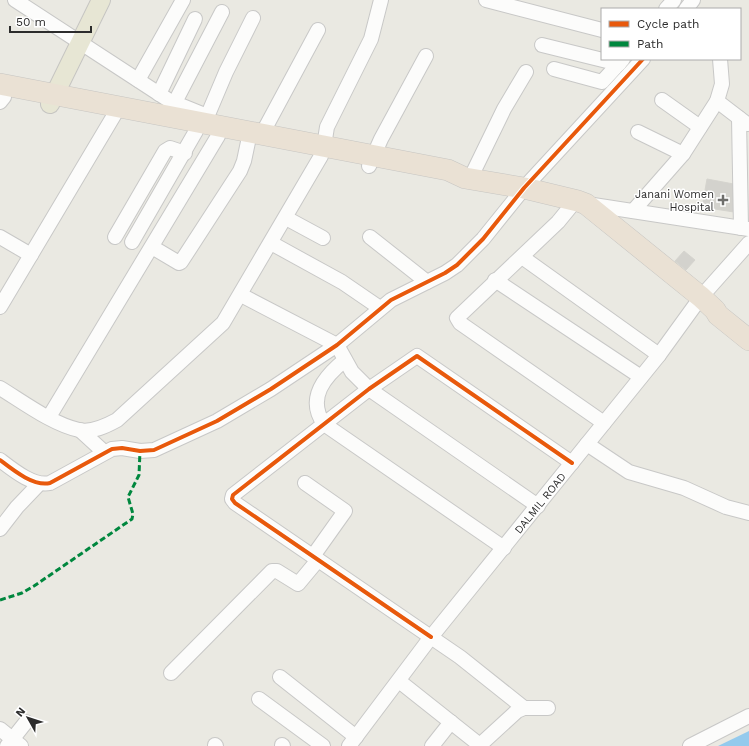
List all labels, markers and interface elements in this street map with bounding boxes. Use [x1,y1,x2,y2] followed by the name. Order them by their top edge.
[10,8,91,34] scale bar
[601,8,741,60] legend
[16,15,46,29] text: 50 m
[637,17,699,31] text: Cycle path
[637,37,663,51] text: Path
[635,188,715,214] place label: Janani Women Hospital
[717,194,729,206] marker: Janani Women Hospital
[512,470,569,536] street label: DALMIL ROAD
[8,698,48,738] north arrow
[13,705,28,719] text: N

